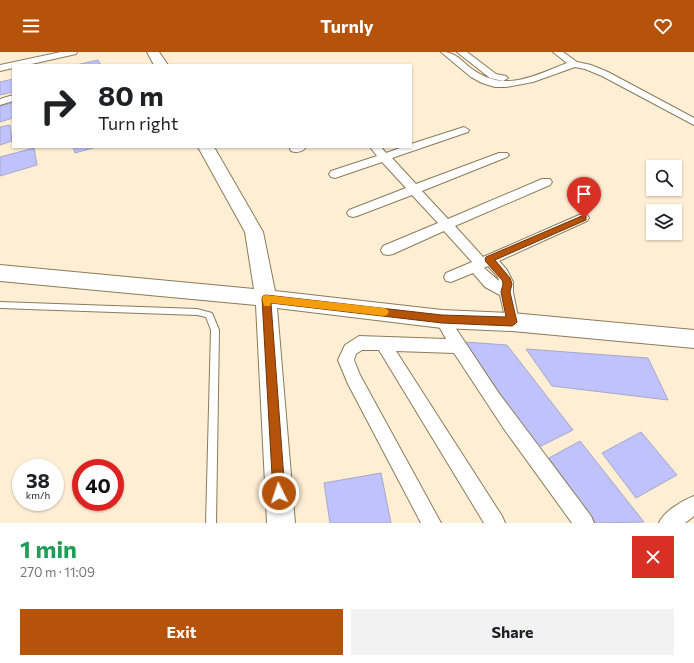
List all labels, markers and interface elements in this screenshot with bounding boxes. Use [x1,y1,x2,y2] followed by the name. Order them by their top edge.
[20,15,42,37] icon: menu
[320,15,374,37] text: Turnly
[652,15,674,37] icon: heart
[98,78,164,112] text: 80 m
[32,80,84,132] icon: right
[98,112,178,134] text: Turn right
[646,160,682,240] map controls
[646,160,682,196] button: search
[567,177,601,218] pin
[573,183,595,205] icon: arrive
[646,204,682,240] button: layers
[72,459,124,511] speed limit sign: 40
[26,468,50,492] text: 38
[258,472,300,514] position arrow
[26,489,50,501] text: km/h
[20,534,77,563] text: 1 min
[632,536,674,578] button: close
[20,564,95,580] text: 270 m · 11:09
[20,609,343,655] button: Exit
[351,609,674,655] button: Share

